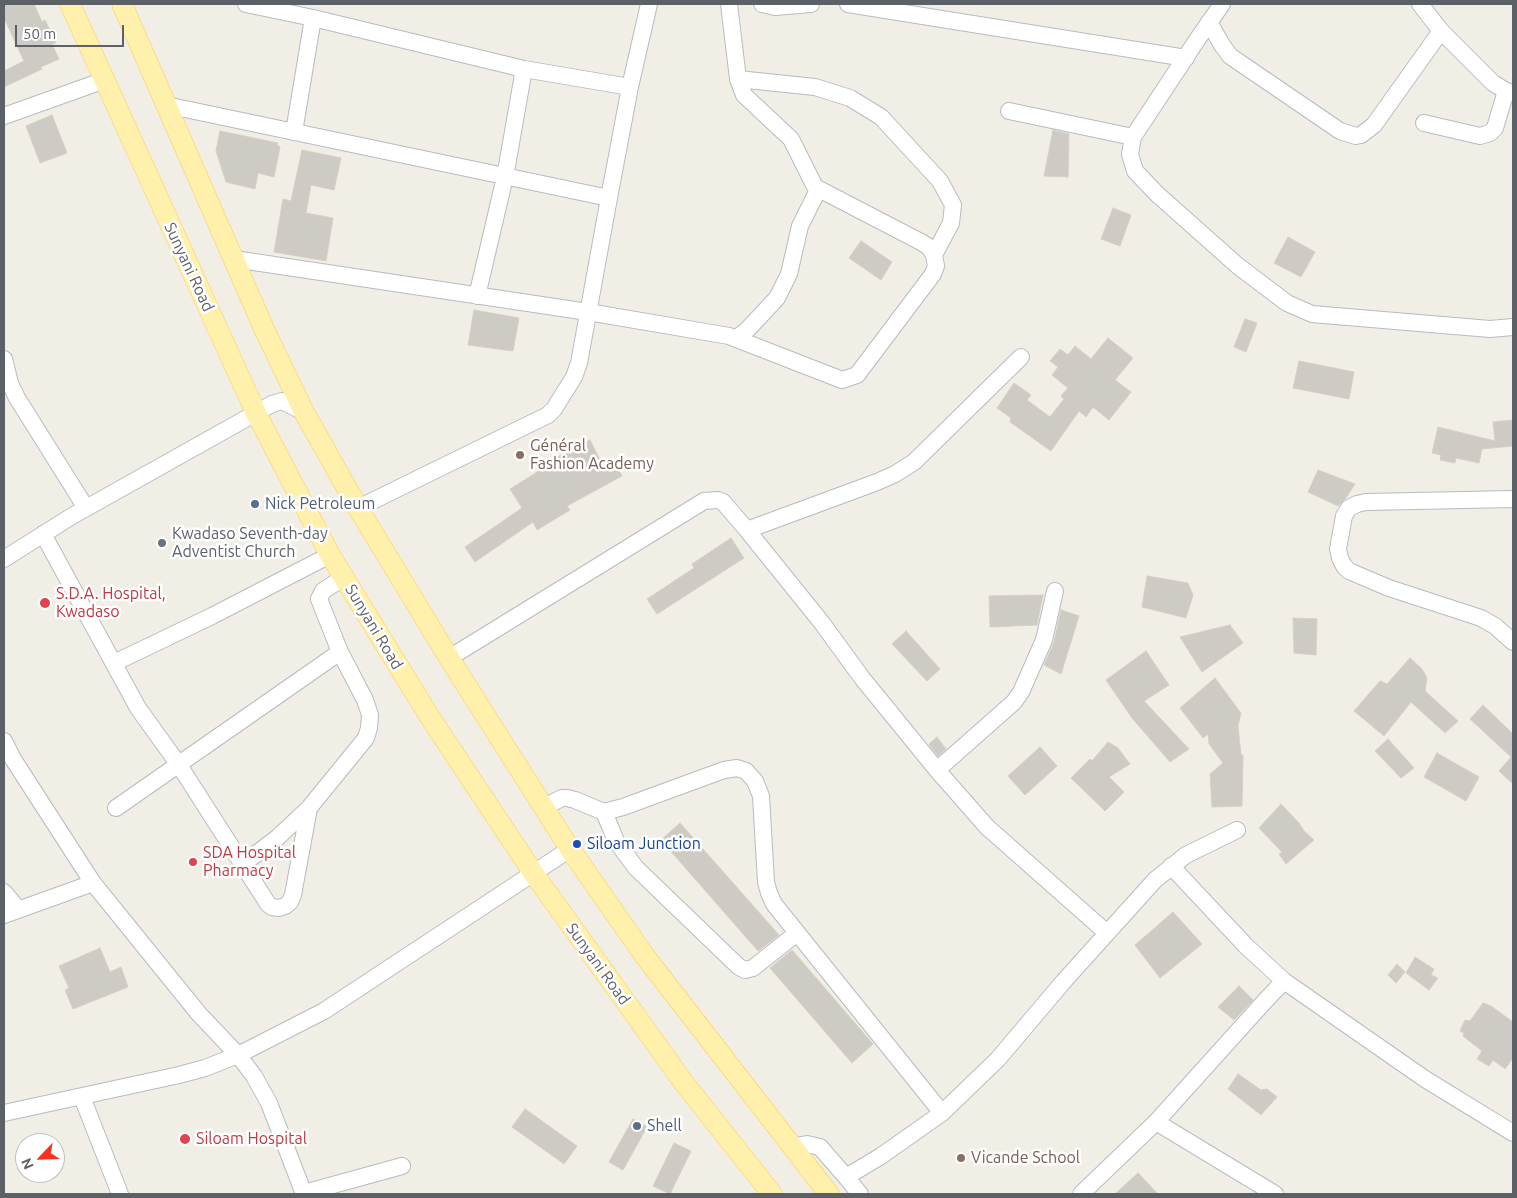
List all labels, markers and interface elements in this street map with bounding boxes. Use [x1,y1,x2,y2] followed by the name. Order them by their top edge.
[18,15,126,47] scale bar
[23,25,56,42] text: 50 m
[160,219,218,315] street label: Sunyani Road
[530,436,654,474] place label: Général Fashion Academy
[514,449,526,461] marker: Général Fashion Academy
[265,494,375,514] place label: Nick Petroleum
[249,498,261,510] marker: Nick Petroleum
[172,524,328,562] place label: Kwadaso Seventh-day Adventist Church
[156,537,168,549] marker: Kwadaso Seventh-day Adventist Church
[341,581,407,673] street label: Sunyani Road
[56,584,166,622] place label: S.D.A. Hospital, Kwadaso
[38,596,52,610] marker: S.D.A. Hospital, Kwadaso
[587,834,701,854] place label: Siloam Junction
[571,838,583,850] marker: Siloam Junction
[203,843,296,881] place label: SDA Hospital Pharmacy
[187,856,199,868] marker: SDA Hospital Pharmacy
[562,920,634,1008] street label: Sunyani Road
[647,1116,682,1136] place label: Shell
[631,1120,643,1132] marker: Shell
[196,1129,307,1149] place label: Siloam Hospital
[178,1132,192,1146] marker: Siloam Hospital
[15,1133,65,1183] north arrow
[971,1148,1080,1168] place label: Vicande School
[955,1152,967,1164] marker: Vicande School
[18,1156,37,1172] text: N

